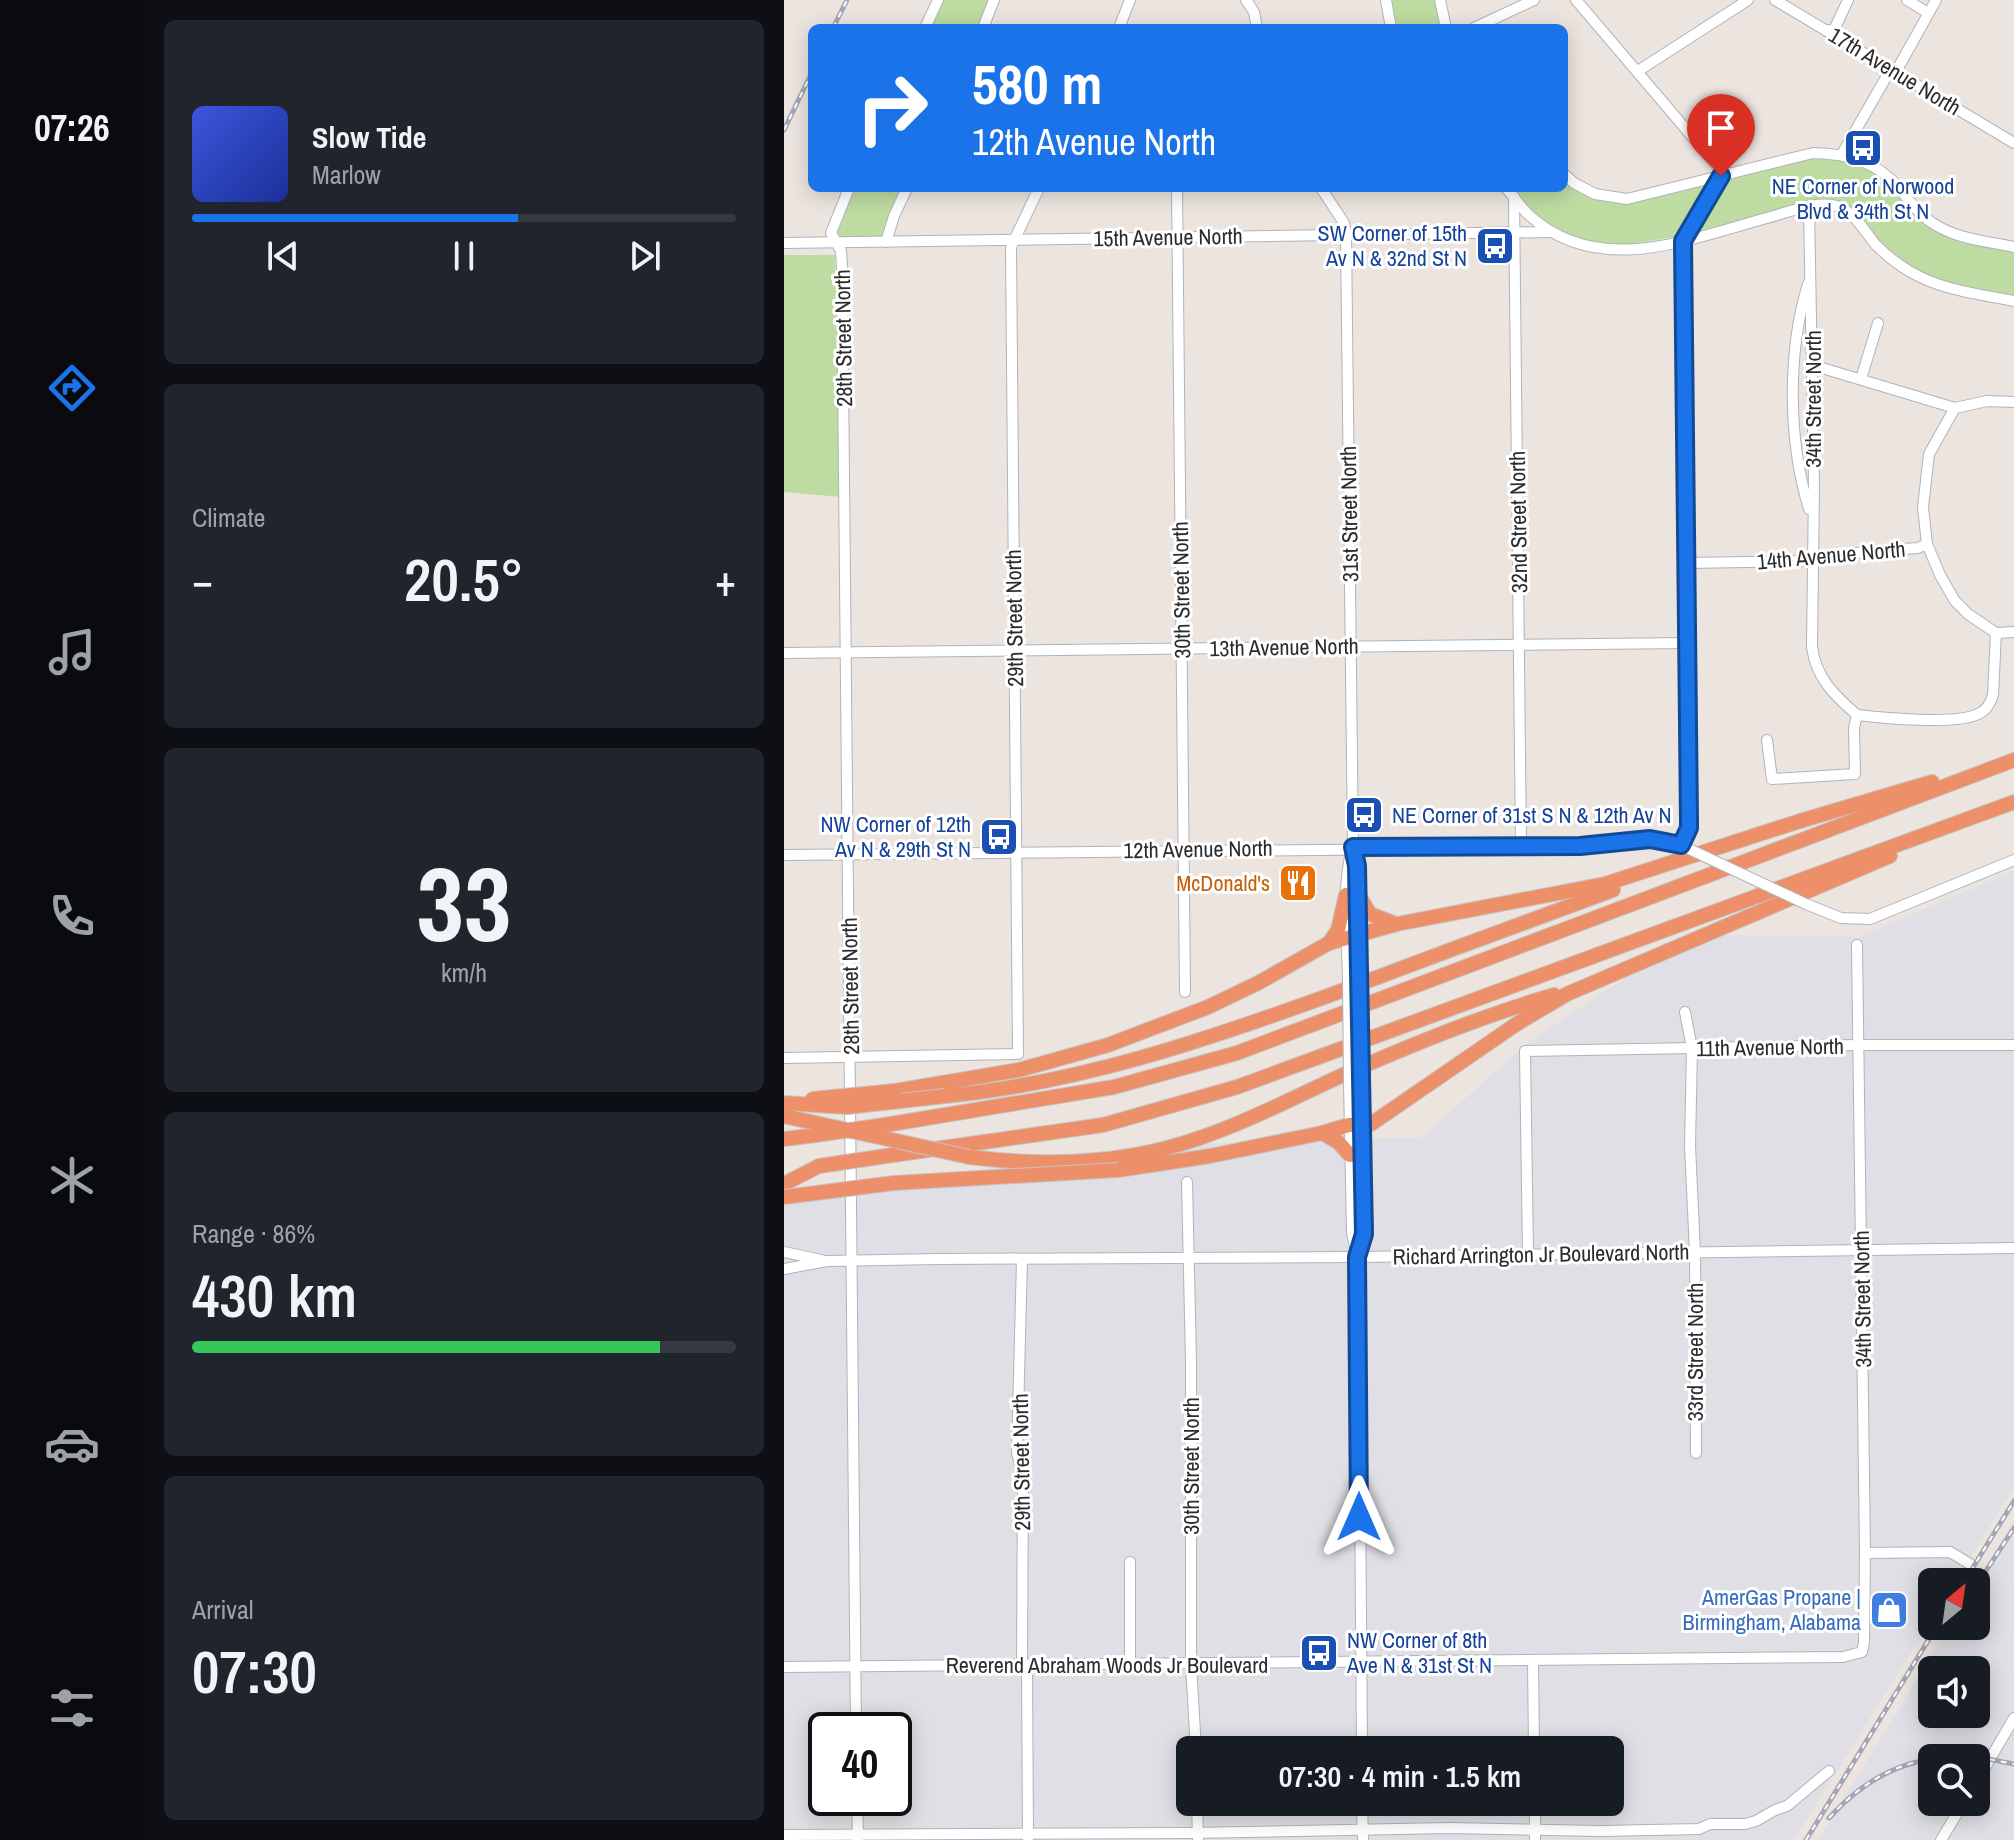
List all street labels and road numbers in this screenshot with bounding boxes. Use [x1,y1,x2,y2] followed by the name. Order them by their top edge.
[1823,20,1967,122] street label: 17th Avenue North
[1093,221,1243,253] street label: 15th Avenue North
[827,269,859,407] street label: 28th Street North
[1798,330,1828,468] street label: 34th Street North
[1333,446,1365,582] street label: 31st Street North
[1502,451,1534,593] street label: 32nd Street North
[1165,521,1197,659] street label: 30th Street North
[1755,534,1907,576] street label: 14th Avenue North
[998,549,1030,687] street label: 29th Street North
[1209,631,1359,663] street label: 13th Avenue North
[1123,833,1273,865] street label: 12th Avenue North
[834,917,866,1055] street label: 28th Street North
[1696,1031,1844,1063] street label: 11th Avenue North
[1846,1230,1878,1368] street label: 34th Street North
[1392,1236,1690,1272] street label: Richard Arrington Jr Boulevard North
[1680,1283,1710,1421] street label: 33rd Street North
[1005,1393,1037,1531] street label: 29th Street North
[1176,1397,1206,1535] street label: 30th Street North
[946,1650,1268,1680] street label: Reverend Abraham Woods Jr Boulevard

